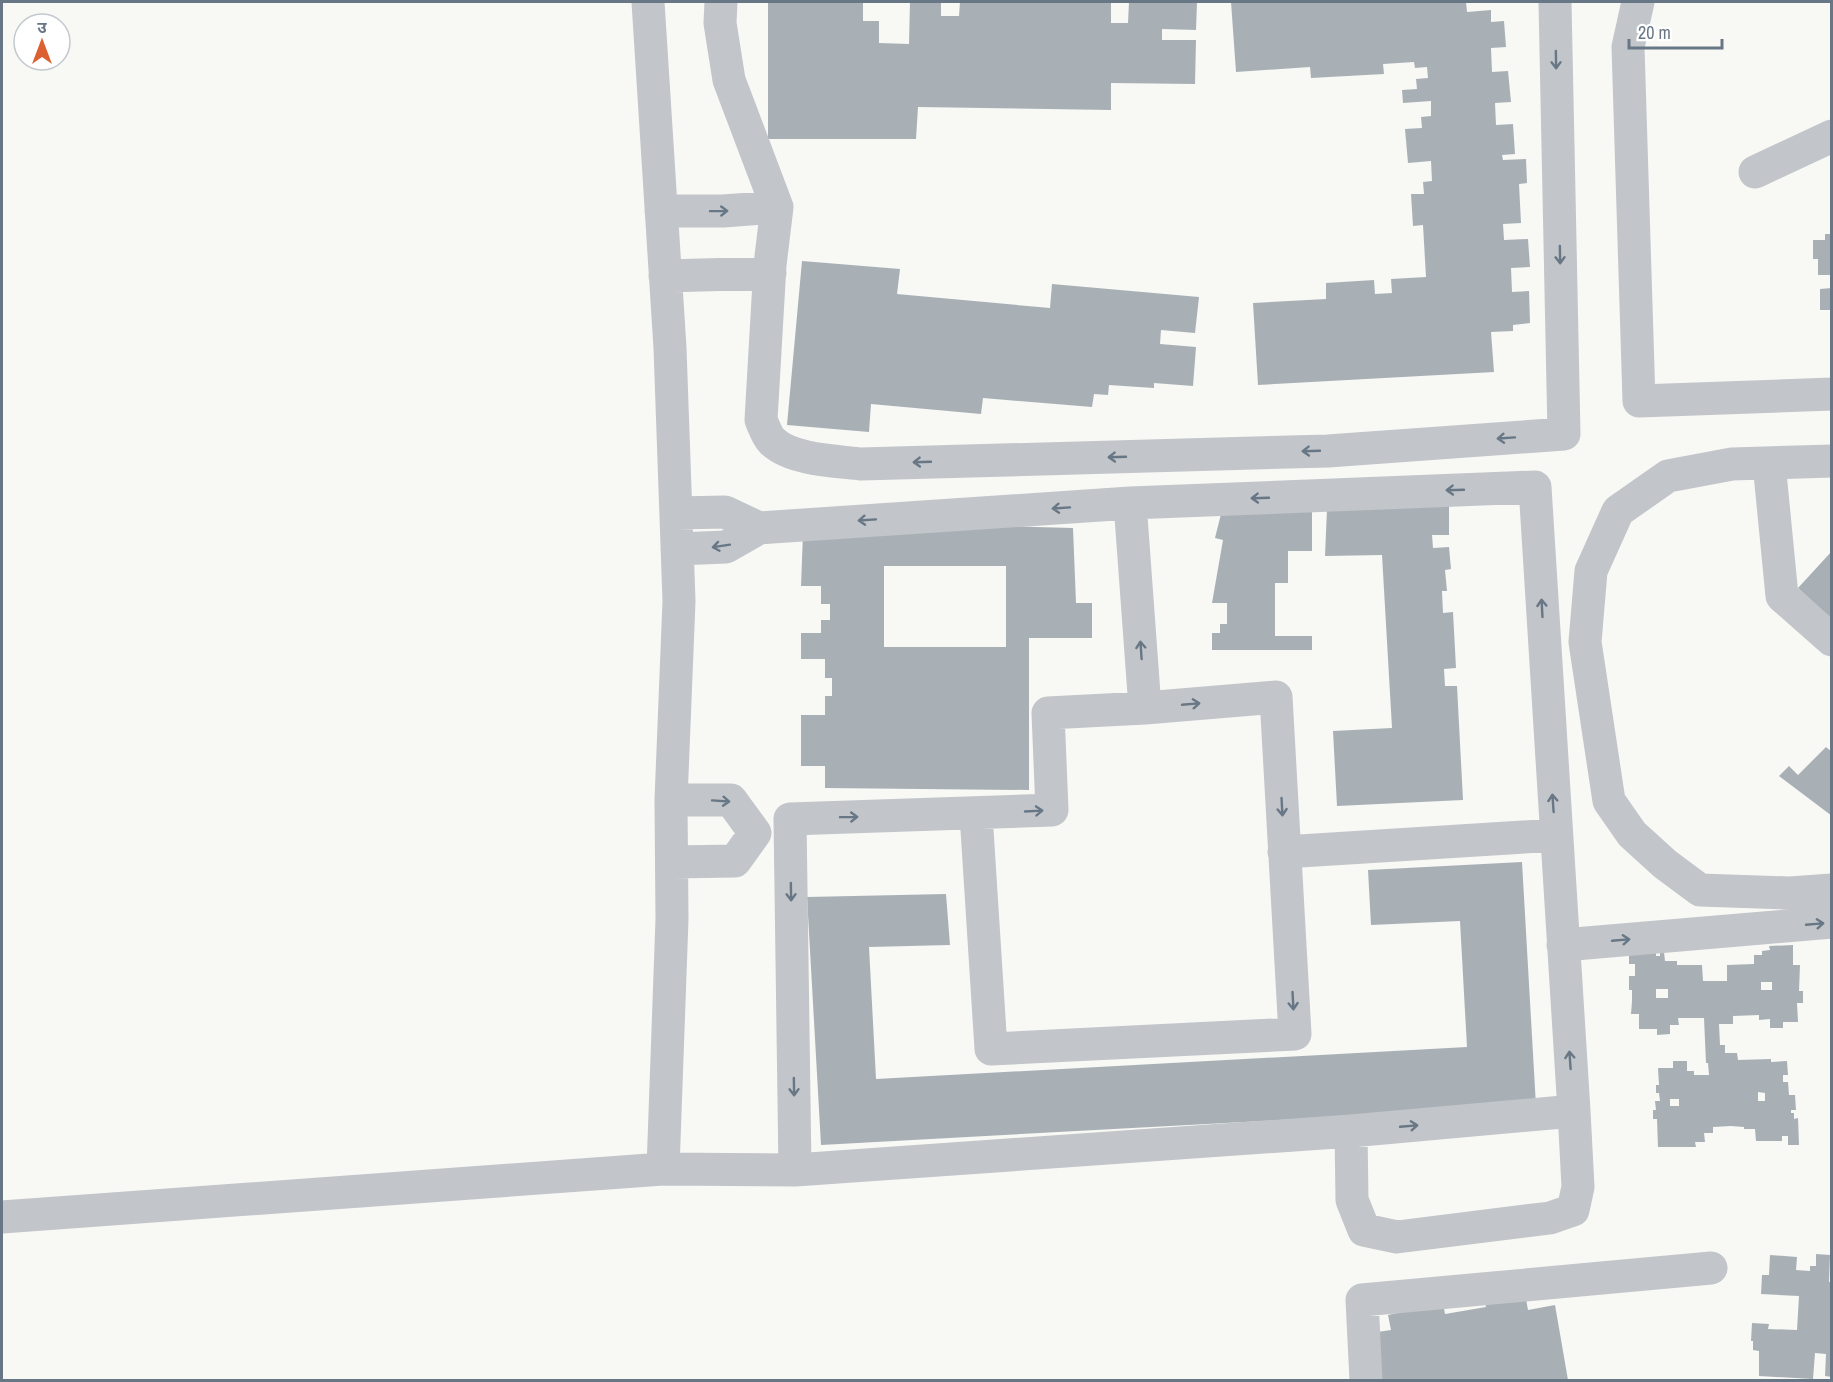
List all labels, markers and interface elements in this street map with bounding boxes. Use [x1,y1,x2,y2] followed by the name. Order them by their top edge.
[12,12,72,72] north arrow
[1629,12,1722,50] scale bar
[37,16,47,38] text: उ
[1638,20,1671,45] text: 20 m
[1550,49,1562,69] one-way arrow
[709,205,729,216] one-way arrow
[1555,244,1566,264] one-way arrow
[1497,433,1517,444] one-way arrow
[1302,445,1322,457] one-way arrow
[1107,451,1127,462] one-way arrow
[912,457,932,468] one-way arrow
[1446,484,1466,495] one-way arrow
[1251,492,1271,503] one-way arrow
[1052,502,1072,513] one-way arrow
[857,515,877,526] one-way arrow
[711,541,731,552] one-way arrow
[1536,598,1547,618] one-way arrow
[1135,640,1146,660] one-way arrow
[1181,698,1201,709] one-way arrow
[1548,793,1559,813] one-way arrow
[711,795,730,806] one-way arrow
[1276,796,1287,816] one-way arrow
[1024,806,1044,817] one-way arrow
[838,812,858,823] one-way arrow
[785,881,797,901] one-way arrow
[1805,918,1825,929] one-way arrow
[1610,934,1630,945] one-way arrow
[1288,991,1299,1011] one-way arrow
[1564,1050,1575,1070] one-way arrow
[788,1076,800,1096] one-way arrow
[1399,1120,1419,1131] one-way arrow

